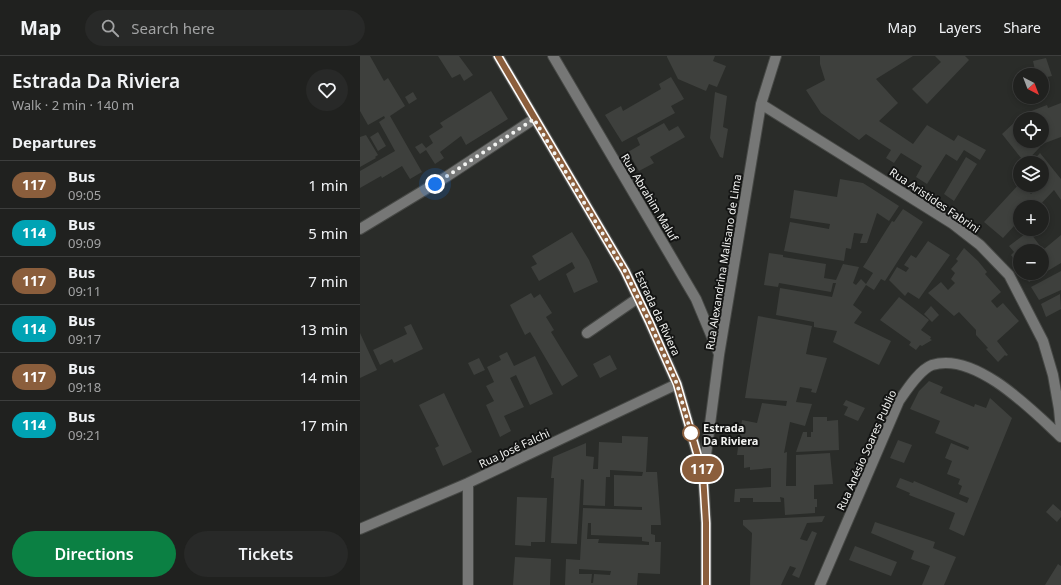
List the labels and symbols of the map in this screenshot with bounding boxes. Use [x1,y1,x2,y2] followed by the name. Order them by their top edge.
[1013,68,1049,104] north arrow
[618,151,683,244] street label: Rua Abrahim Maluf
[887,164,983,236] street label: Rua Aristides Fabrini
[702,173,744,351] street label: Rua Alexandrina Malisano de Lima
[425,174,445,194] your location
[632,268,684,358] street label: Estrada da Riviera
[833,387,900,513] street label: Rua Anésio Soares Publio
[703,420,758,448] place label: Estrada Da Riviera
[682,424,700,442] marker: Estrada Da Riviera
[476,425,552,471] street label: Rua José Falchi
[679,456,725,482] line badge: 117

